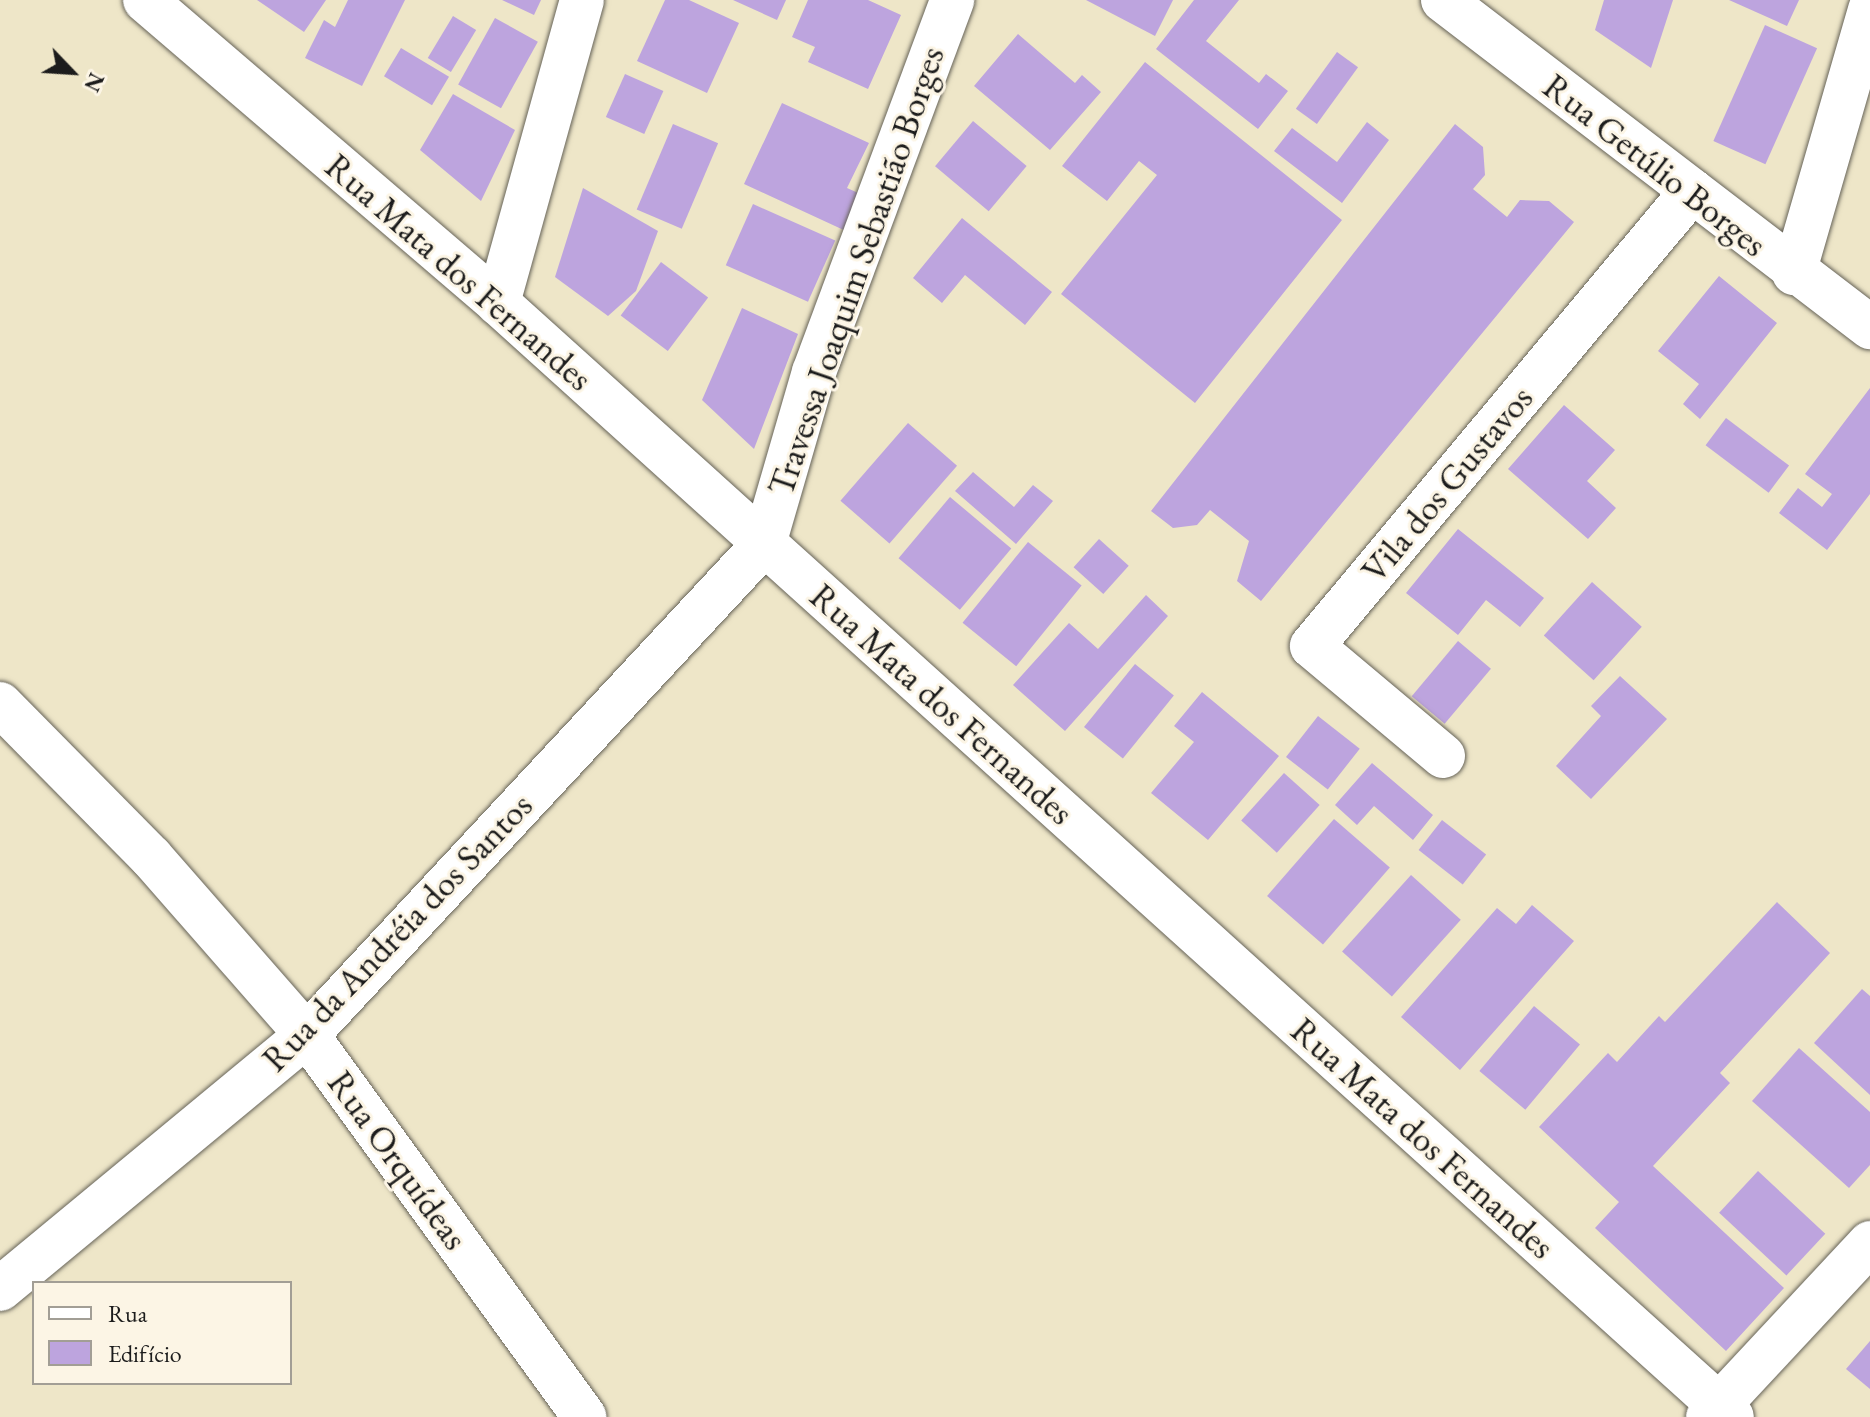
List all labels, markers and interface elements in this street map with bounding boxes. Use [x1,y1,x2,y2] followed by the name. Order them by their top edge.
[32,32,112,112] north arrow
[759,41,953,501] street label: Travessa Joaquim Sebastião Borges
[1535,64,1775,266] street label: Rua Getúlio Borges
[77,68,111,97] text: N
[317,144,601,400] street label: Rua Mata dos Fernandes
[1352,377,1542,591] street label: Vila dos Gustavos
[801,574,1083,834] street label: Rua Mata dos Fernandes
[253,784,541,1080] street label: Rua da Andréia dos Santos
[1282,1008,1564,1268] street label: Rua Mata dos Fernandes
[319,1062,477,1258] street label: Rua Orquídeas
[32,1281,292,1385] legend
[108,1298,147,1329] text: Rua
[108,1338,182,1369] text: Edifício

